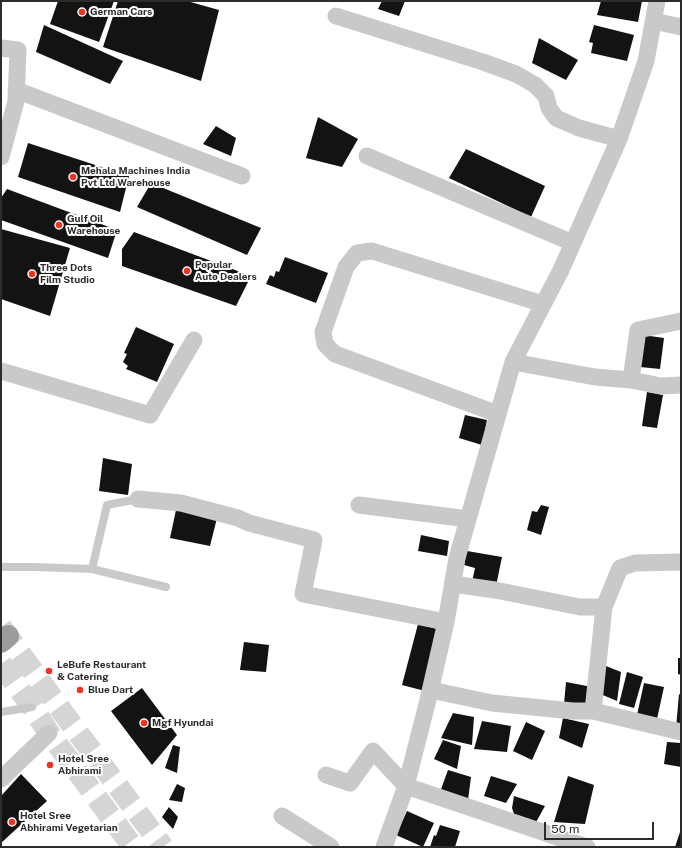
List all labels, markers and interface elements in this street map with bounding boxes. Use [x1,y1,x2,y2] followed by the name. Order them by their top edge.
[90,6,152,18] place label: German Cars
[77,7,87,17] marker: German Cars
[81,165,190,188] place label: Mehala Machines India Pvt Ltd Warehouse
[68,172,78,182] marker: Mehala Machines India Pvt Ltd Warehouse
[67,213,120,236] place label: Gulf Oil Warehouse
[54,220,64,230] marker: Gulf Oil Warehouse
[195,259,257,282] place label: Popular Auto Dealers
[40,262,95,286] place label: Three Dots Film Studio
[182,266,192,276] marker: Popular Auto Dealers
[27,269,37,279] marker: Three Dots Film Studio
[57,659,146,682] place label: LeBufe Restaurant & Catering
[44,666,54,676] marker: LeBufe Restaurant & Catering
[88,684,133,696] place label: Blue Dart
[75,685,85,695] marker: Blue Dart
[152,717,213,729] place label: Mgf Hyundai
[139,718,149,728] marker: Mgf Hyundai
[58,753,109,776] place label: Hotel Sree Abhirami
[45,760,55,770] marker: Hotel Sree Abhirami
[20,810,118,834] place label: Hotel Sree Abhirami Vegetarian
[546,814,656,840] scale bar
[7,817,17,827] marker: Hotel Sree Abhirami Vegetarian
[551,822,579,836] text: 50 m

